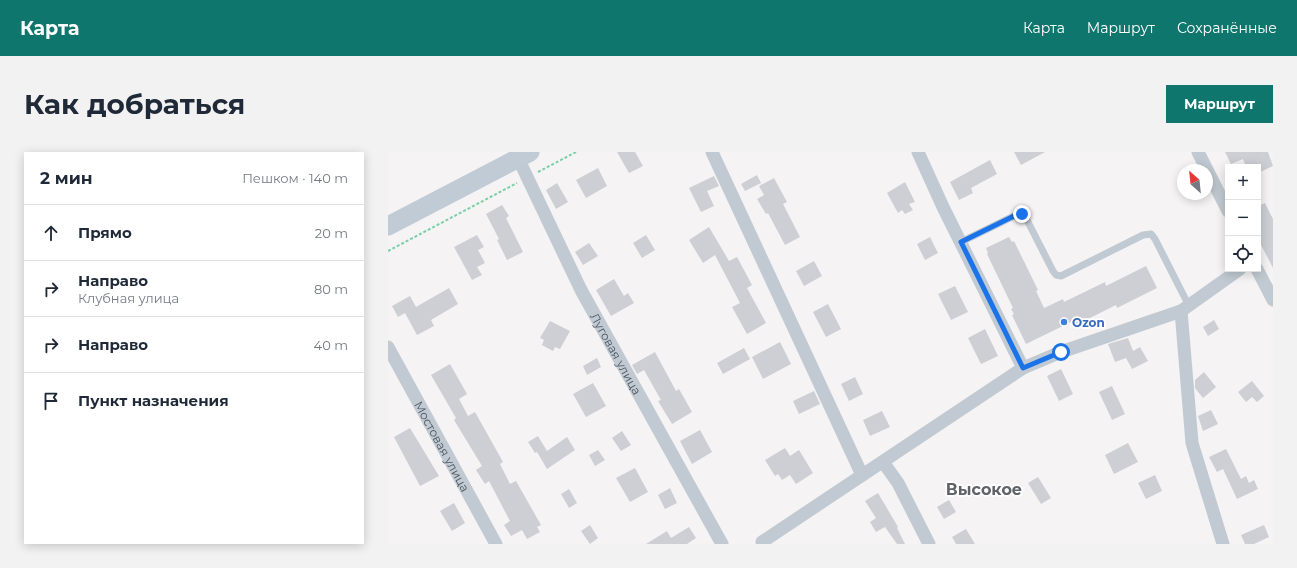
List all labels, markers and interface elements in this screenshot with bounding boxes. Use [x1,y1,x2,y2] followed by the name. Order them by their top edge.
[20,17,80,40] text: Карта
[1023,19,1065,37] text: Карта
[1087,19,1155,37] text: Маршрут
[1177,19,1277,37] text: Сохранённые
[1166,85,1273,123] button: Маршрут
[24,87,245,121] text: Как добраться
[1177,164,1213,200] north arrow
[1225,164,1261,272] map controls
[1225,164,1261,200] button: +
[40,168,93,188] text: 2 мин
[242,170,348,186] text: Пешком · 140 m
[1225,200,1261,236] button: −
[1013,205,1031,223] route end
[40,222,62,244] icon: ahead
[78,223,132,242] text: Прямо
[315,225,348,241] text: 20 m
[1225,236,1261,272] button: locate
[78,271,148,290] text: Направо
[40,278,62,300] icon: right
[314,281,348,297] text: 80 m
[78,290,179,306] text: Клубная улица
[588,310,645,397] street label: Луговая улица
[1072,315,1105,330] place label: Ozon
[1059,317,1069,327] marker: Ozon
[40,334,62,356] icon: right
[78,335,148,354] text: Направо
[314,337,348,353] text: 40 m
[1052,343,1070,361] route start
[40,390,62,412] icon: arrive
[78,391,229,410] text: Пункт назначения
[411,398,473,494] street label: Мостовая улица
[946,480,1022,499] district label: Высокое

